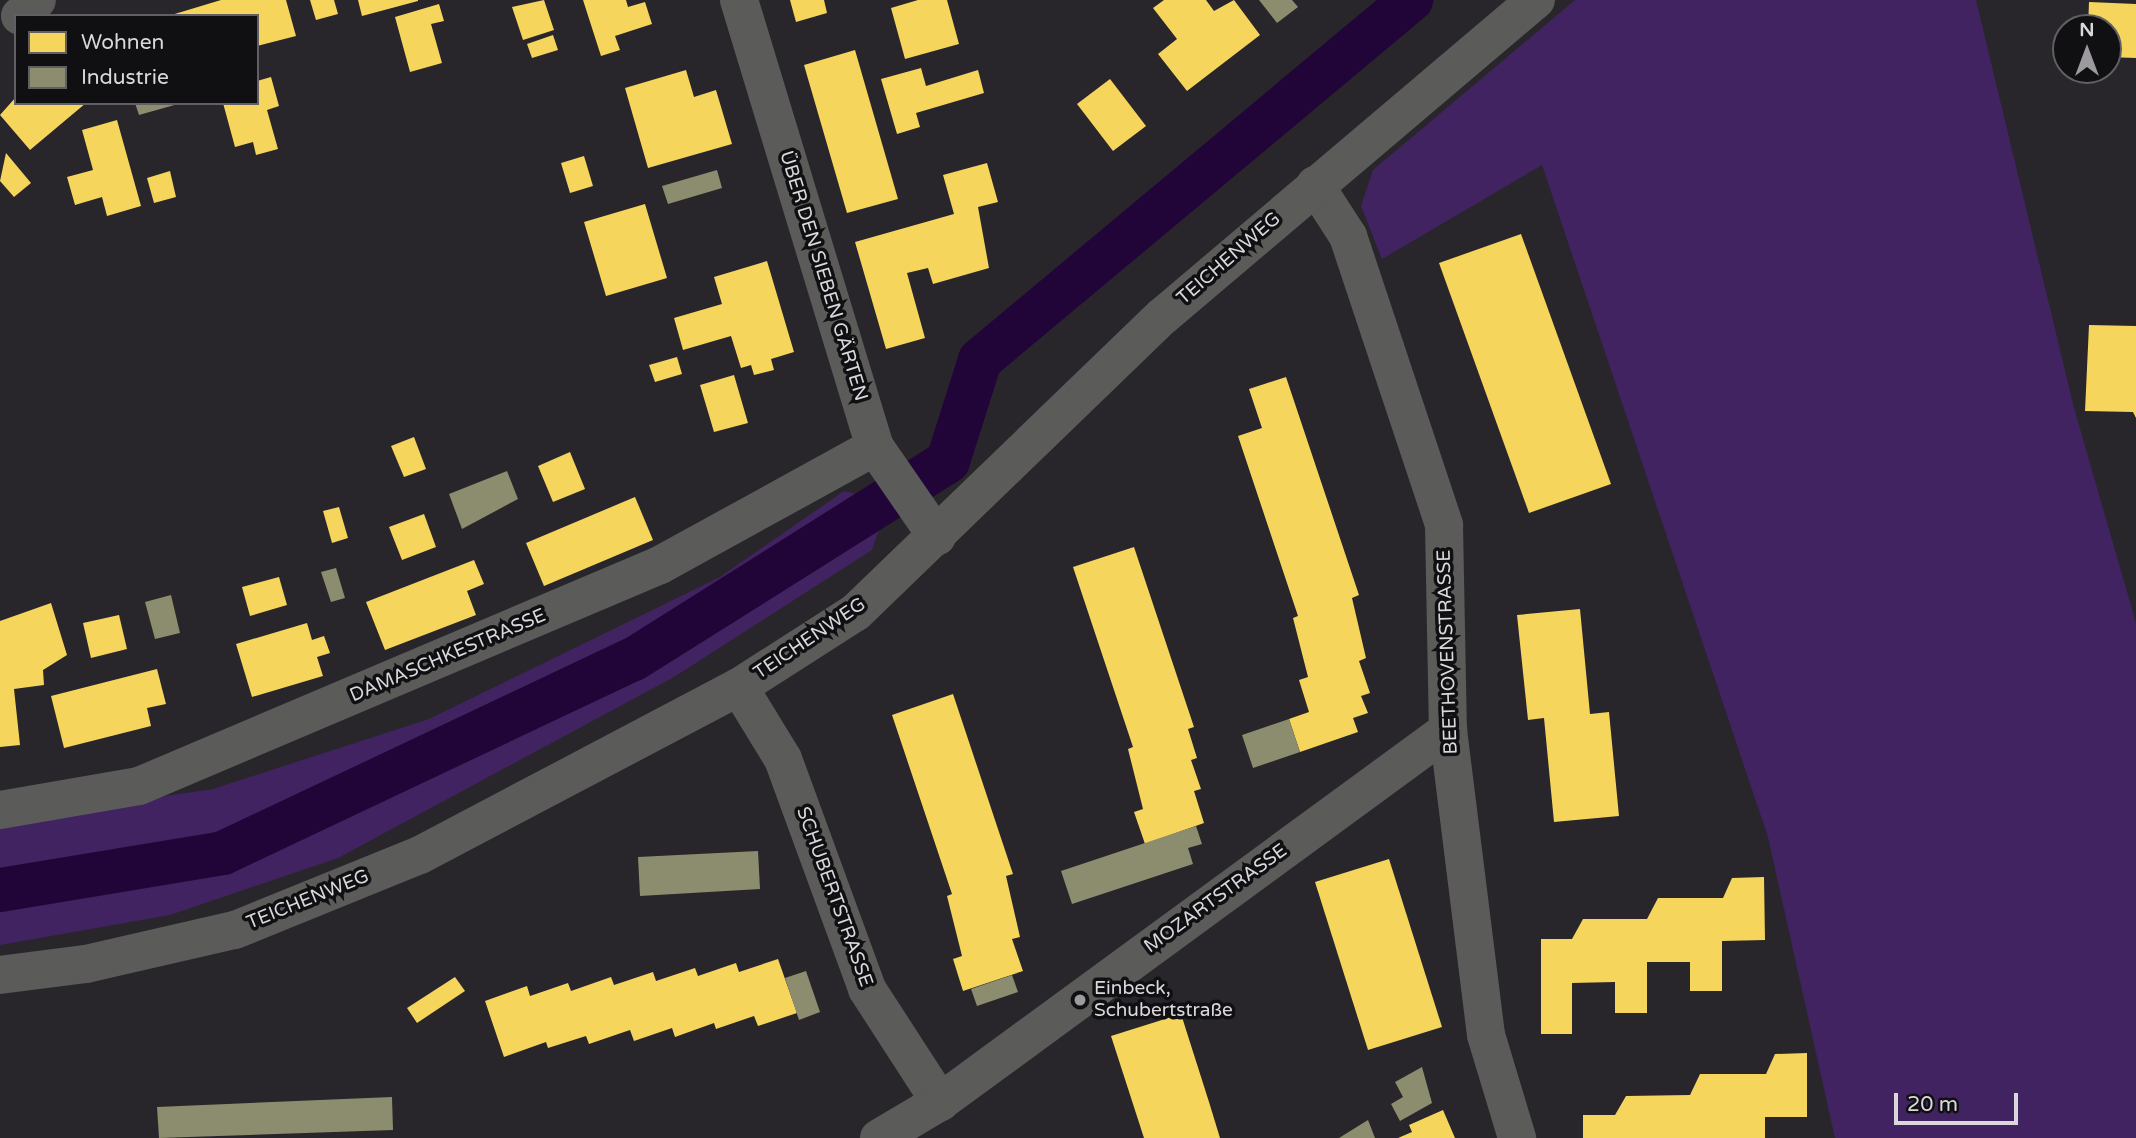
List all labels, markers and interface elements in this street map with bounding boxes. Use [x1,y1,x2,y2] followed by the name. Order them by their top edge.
[14,14,259,105] legend
[2052,14,2122,84] north arrow
[2079,19,2095,41] text: N
[81,30,164,55] text: Wohnen
[81,65,169,90] text: Industrie
[774,148,872,404] street label: ÜBER DEN SIEBEN GÄRTEN
[1173,208,1285,310] street label: TEICHENWEG
[1433,549,1463,755] street label: BEETHOVENSTRASSE
[750,593,870,685] street label: TEICHENWEG
[347,604,549,708] street label: DAMASCHKESTRASSE
[791,804,877,990] street label: SCHUBERTSTRASSE
[1140,840,1292,958] street label: MOZARTSTRASSE
[244,865,372,935] street label: TEICHENWEG
[1094,978,1233,1022] place label: Einbeck, Schubertstraße
[1072,992,1088,1008] marker: Einbeck, Schubertstraße
[1898,1078,2022,1122] scale bar
[1907,1092,1958,1117] text: 20 m

